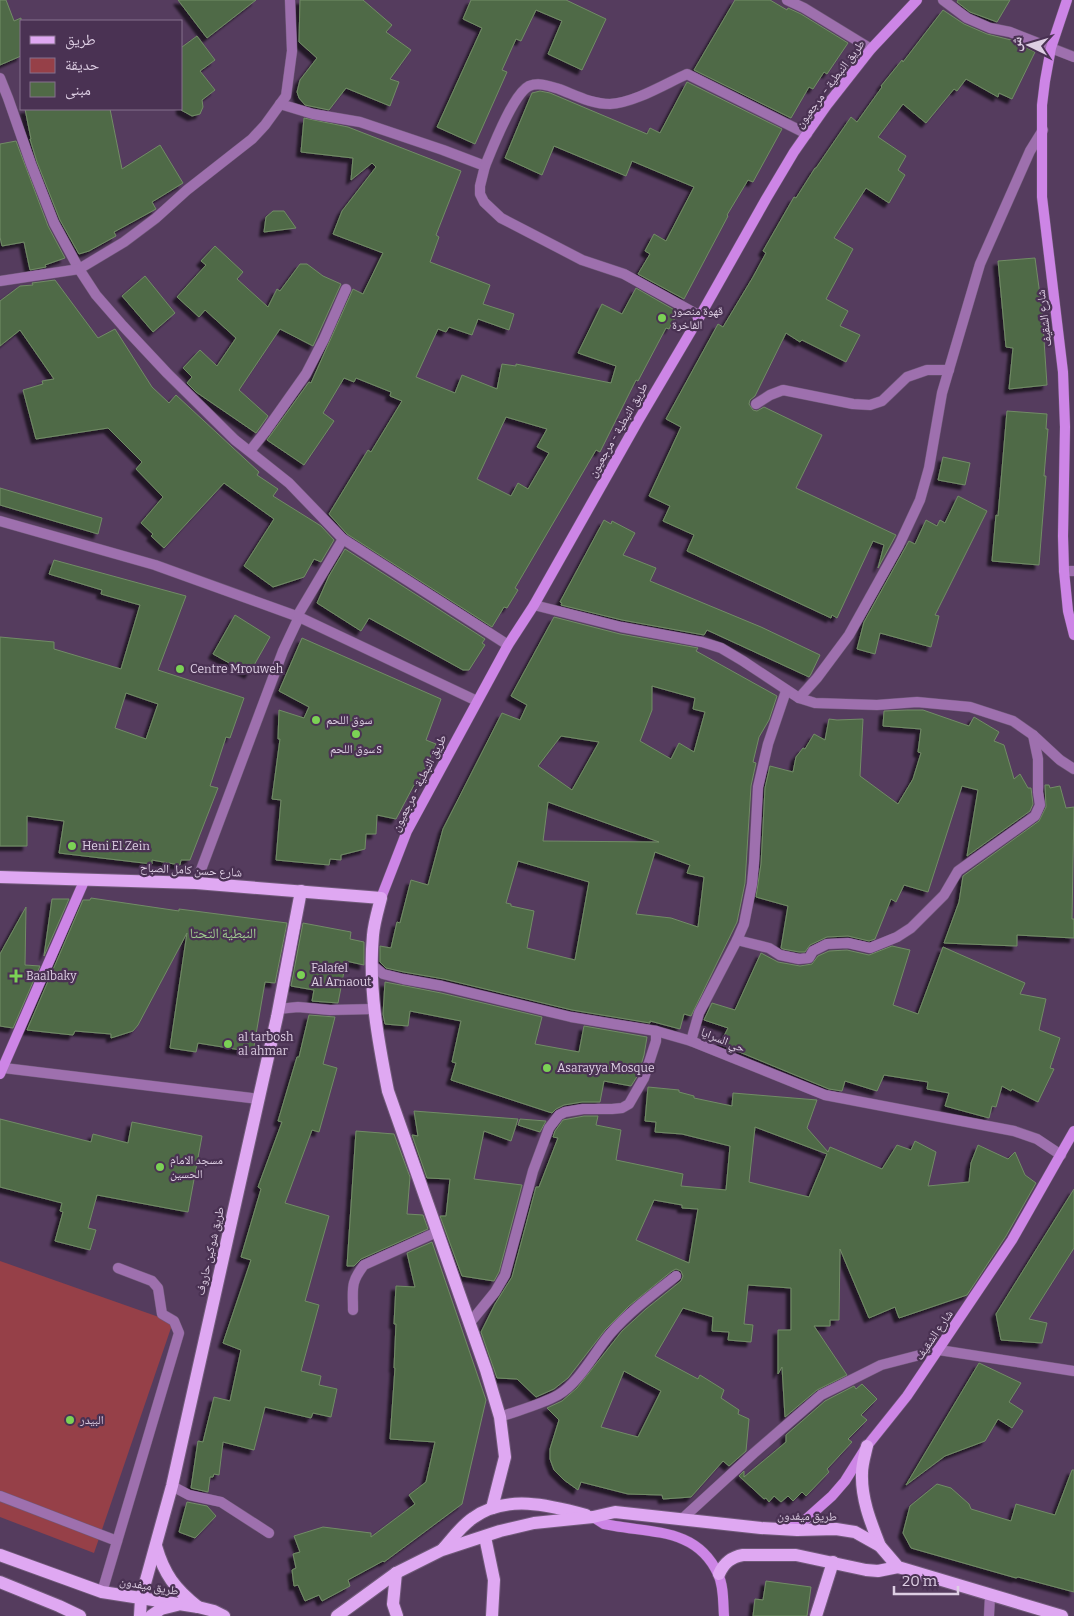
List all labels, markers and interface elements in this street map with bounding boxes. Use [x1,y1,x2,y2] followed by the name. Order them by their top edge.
[20,20,182,110] legend
[1004,20,1054,70] north arrow
[65,31,96,50] text: طريق
[1007,36,1026,52] text: ش
[792,37,868,131] street label: طريق النبطية - مرجعيون
[65,56,100,74] text: حديقة
[65,81,91,100] text: مبنى
[1034,288,1055,347] street label: شارع الشقيف
[671,304,723,332] place label: قهوة منصور الفاخرة
[656,312,668,324] marker: قهوة منصور الفاخرة
[585,380,651,480] street label: طريق النبطية - مرجعيون
[190,662,284,676] place label: Centre Mrouweh
[174,663,186,675] marker: Centre Mrouweh
[326,713,372,728] place label: سوق اللحم
[310,714,322,726] marker: سوق اللحم
[350,728,362,740] marker: سوق اللحمs
[389,732,450,834] street label: طريق النبطية - مرجعيون
[330,742,382,757] place label: سوق اللحمs
[82,839,150,853] place label: Heni El Zein
[66,840,78,852] marker: Heni El Zein
[140,860,242,881] street label: شارع حسن كامل الصباح
[190,925,256,942] district label: النبطية التحتا
[311,961,372,989] place label: Falafel Al Arnaout
[26,969,77,983] place label: Baalbaky
[295,969,307,981] marker: Falafel Al Arnaout
[10,970,22,982] marker: Baalbaky
[698,1025,748,1058] street label: حي السرايا
[238,1030,294,1058] place label: al tarbosh al ahmar
[222,1038,234,1050] marker: al tarbosh al ahmar
[557,1061,654,1075] place label: Asarayya Mosque
[541,1062,553,1074] marker: Asarayya Mosque
[170,1153,223,1181] place label: مسجد الامام الحسين
[154,1161,166,1173] marker: مسجد الامام الحسين
[193,1205,227,1297] street label: طريق شوكين حاروف
[912,1307,957,1363] street label: شارع الشقيف
[79,1413,104,1427] place label: البيدر
[64,1414,76,1426] marker: البيدر
[777,1508,837,1524] street label: طريق ميفدون
[894,1564,958,1596] scale bar
[902,1572,938,1590] text: 20 m
[118,1574,180,1598] street label: طريق ميفدون

